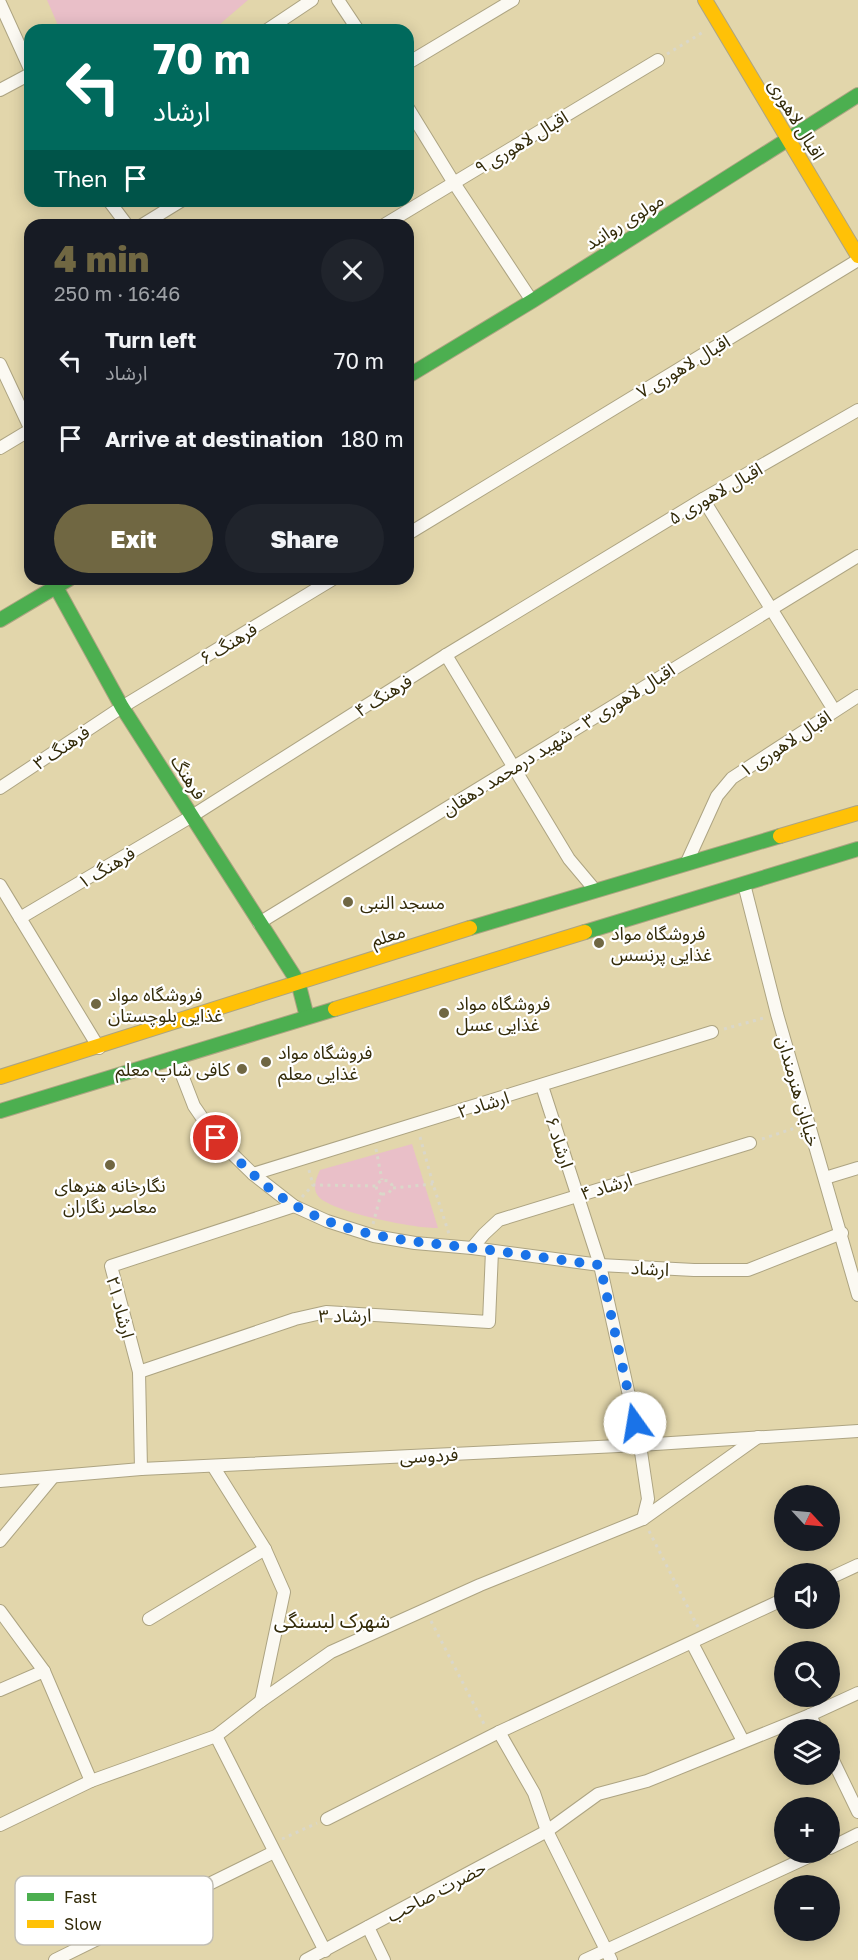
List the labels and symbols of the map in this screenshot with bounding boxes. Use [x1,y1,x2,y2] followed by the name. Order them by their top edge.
[763,75,830,164] street label: اقبال لاهوری
[470,105,572,179] street label: اقبال لاهوری ۹
[580,188,668,255] street label: مولوی روانبد
[632,329,734,403] street label: اقبال لاهوری ۷
[664,457,767,530] street label: اقبال لاهوری ۵
[195,617,261,670] street label: فرهنگ ۶
[438,658,679,821] street label: اقبال لاهوری ۳ - شهید درمحمد دهقان
[350,669,416,722] street label: فرهنگ ۴
[735,705,836,782] street label: اقبال لاهوری ۱
[29,720,94,775] street label: فرهنگ ۳
[166,751,211,804] street label: فرهنگ
[73,841,139,894] street label: فرهنگ ۱
[360,891,445,914] place label: مسجد النبی
[341,895,355,909] marker: مسجد النبی
[368,919,409,953] street label: معلم
[611,922,712,966] place label: فروشگاه مواد غذایی پرنسس
[592,936,606,950] marker: فروشگاه مواد غذایی پرنسس
[108,983,223,1027] place label: فروشگاه مواد غذایی بلوچستان
[456,992,550,1036] place label: فروشگاه مواد غذایی عسل
[89,997,103,1011] marker: فروشگاه مواد غذایی بلوچستان
[437,1006,451,1020] marker: فروشگاه مواد غذایی عسل
[772,1033,825,1149] street label: خیابان هنرمندان
[278,1041,372,1087] place label: فروشگاه مواد غذایی معلم
[259,1055,273,1069] marker: فروشگاه مواد غذایی معلم
[115,1058,231,1083] place label: کافی شاپ معلم
[235,1062,249,1076] marker: کافی شاپ معلم
[454,1086,512,1123] street label: ارشاد ۲
[190,1112,241,1163] pin
[540,1113,579,1171] street label: ارشاد ۶
[103,1158,117,1172] marker: نگارخانه هنرهای معاصر نگاران
[577,1168,635,1205] street label: ارشاد ۴
[54,1174,166,1218] place label: نگارخانه هنرهای معاصر نگاران
[630,1256,670,1281] street label: ارشاد
[101,1274,140,1341] street label: ارشاد ۲۱
[318,1304,372,1327] street label: ارشاد ۳
[603,1391,667,1455] position arrow
[399,1442,459,1469] street label: فردوسی
[774,1485,840,1551] north arrow
[274,1608,390,1633] district label: شهرک لبسنگی
[383,1856,490,1927] street label: حضرت صاحب
[15,1876,213,1945] legend
[64,1887,97,1907] text: Fast
[64,1914,102,1934] text: Slow

